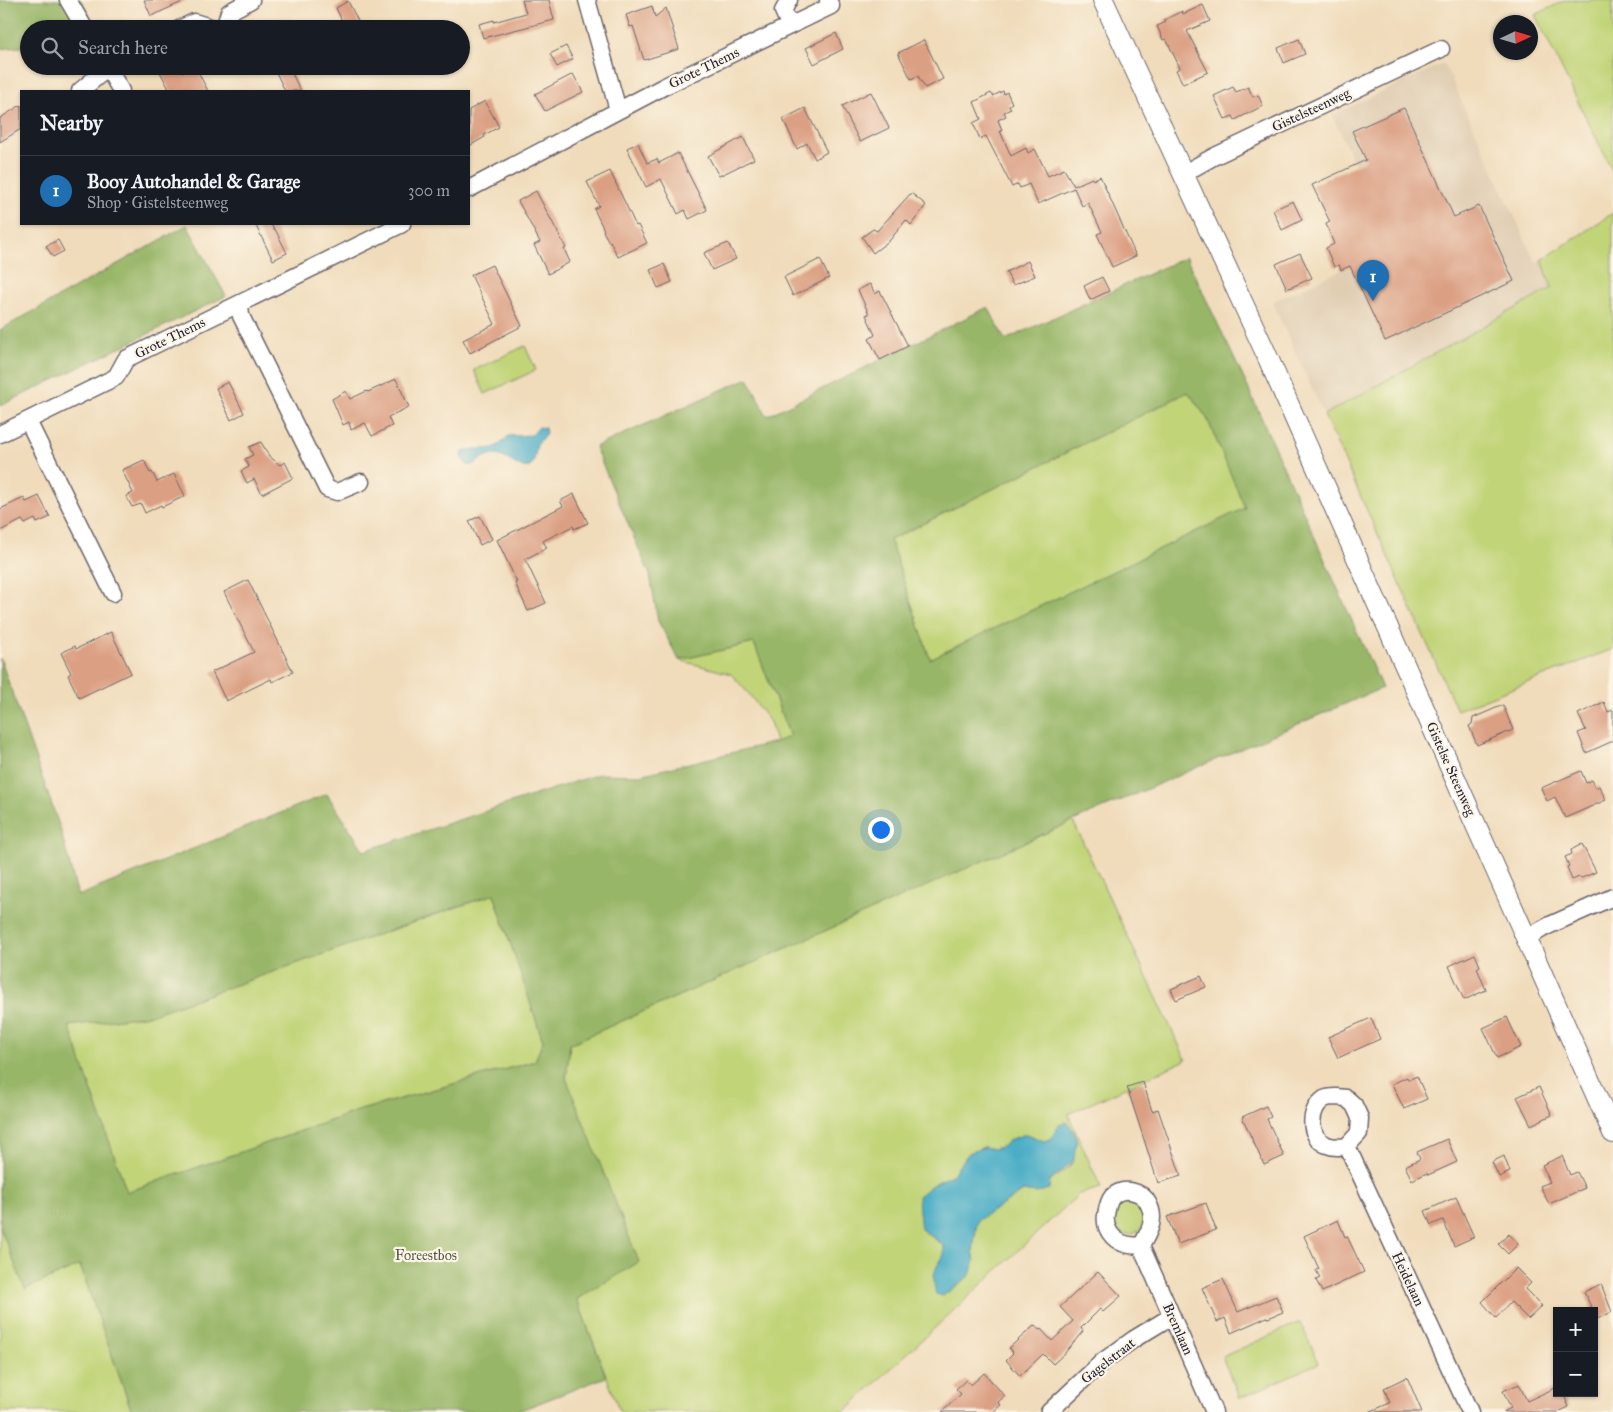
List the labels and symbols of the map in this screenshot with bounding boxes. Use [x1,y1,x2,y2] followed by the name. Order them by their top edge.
[1493,15,1538,60] north arrow
[666,44,742,92] street label: Grote Thems
[1269,84,1353,136] street label: Gistelsteenweg
[1357,260,1389,301] pin: 1
[132,314,208,362] street label: Grote Thems
[1423,719,1480,819] street label: Gistelse Steenweg
[868,817,894,843] your location
[395,1247,457,1264] park label: Foreestbos
[1388,1249,1428,1309] street label: Heidelaan
[1159,1300,1197,1358] street label: Bremlaan
[1077,1334,1139,1388] street label: Gagelstraat

